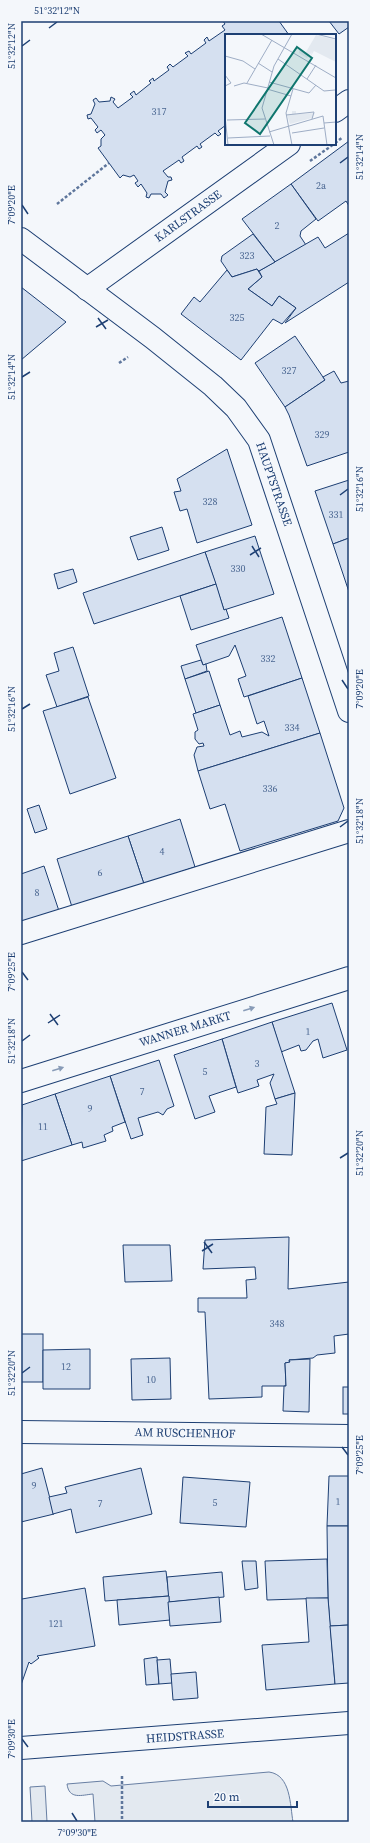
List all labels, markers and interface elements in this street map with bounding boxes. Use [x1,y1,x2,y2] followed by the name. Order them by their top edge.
[34,4,80,17] text: 51°32'12"N
[5,23,18,69] text: 51°32'12"N
[225,34,336,145] inset map
[152,105,167,118] house number: 317
[353,134,366,180] text: 51°32'14"N
[316,179,327,192] house number: 2a
[5,185,18,225] text: 7°09'20"E
[151,186,225,246] street label: KARLSTRASSE
[275,219,280,232] house number: 2
[240,249,255,262] house number: 323
[230,311,245,324] house number: 325
[5,354,18,400] text: 51°32'14"N
[282,364,297,377] house number: 327
[315,428,330,441] house number: 329
[252,440,296,528] street label: HAUPTSTRASSE
[353,466,366,512] text: 51°32'16"N
[203,495,218,508] house number: 328
[329,508,344,521] house number: 331
[231,562,246,575] house number: 330
[261,652,276,665] house number: 332
[353,669,366,709] text: 7°09'20"E
[5,686,18,732] text: 51°32'16"N
[285,721,300,734] house number: 334
[263,782,278,795] house number: 336
[353,798,366,844] text: 51°32'18"N
[160,845,165,858] house number: 4
[98,866,103,879] house number: 6
[35,886,40,899] house number: 8
[5,952,18,992] text: 7°09'25"E
[243,1006,255,1012] one-way arrow
[137,1007,234,1051] street label: WANNER MARKT
[5,1018,18,1064] text: 51°32'18"N
[306,1025,311,1038] house number: 1
[255,1057,260,1070] house number: 3
[203,1065,208,1078] house number: 5
[53,1066,65,1072] one-way arrow
[140,1085,145,1098] house number: 7
[88,1102,93,1115] house number: 9
[38,1120,48,1133] house number: 11
[353,1130,366,1176] text: 51°32'20"N
[270,1317,285,1330] house number: 348
[5,1350,18,1396] text: 51°32'20"N
[61,1360,71,1373] house number: 12
[146,1373,156,1386] house number: 10
[134,1424,236,1442] street label: AM RUSCHENHOF
[353,1435,366,1475] text: 7°09'25"E
[32,1479,37,1492] house number: 9
[336,1495,341,1508] house number: 1
[213,1496,218,1509] house number: 5
[98,1497,103,1510] house number: 7
[49,1617,64,1630] house number: 121
[5,1719,18,1759] text: 7°09'30"E
[145,1725,225,1747] street label: HEIDSTRASSE
[208,1783,297,1809] scale bar
[214,1789,240,1805] text: 20 m
[57,1826,97,1839] text: 7°09'30"E

